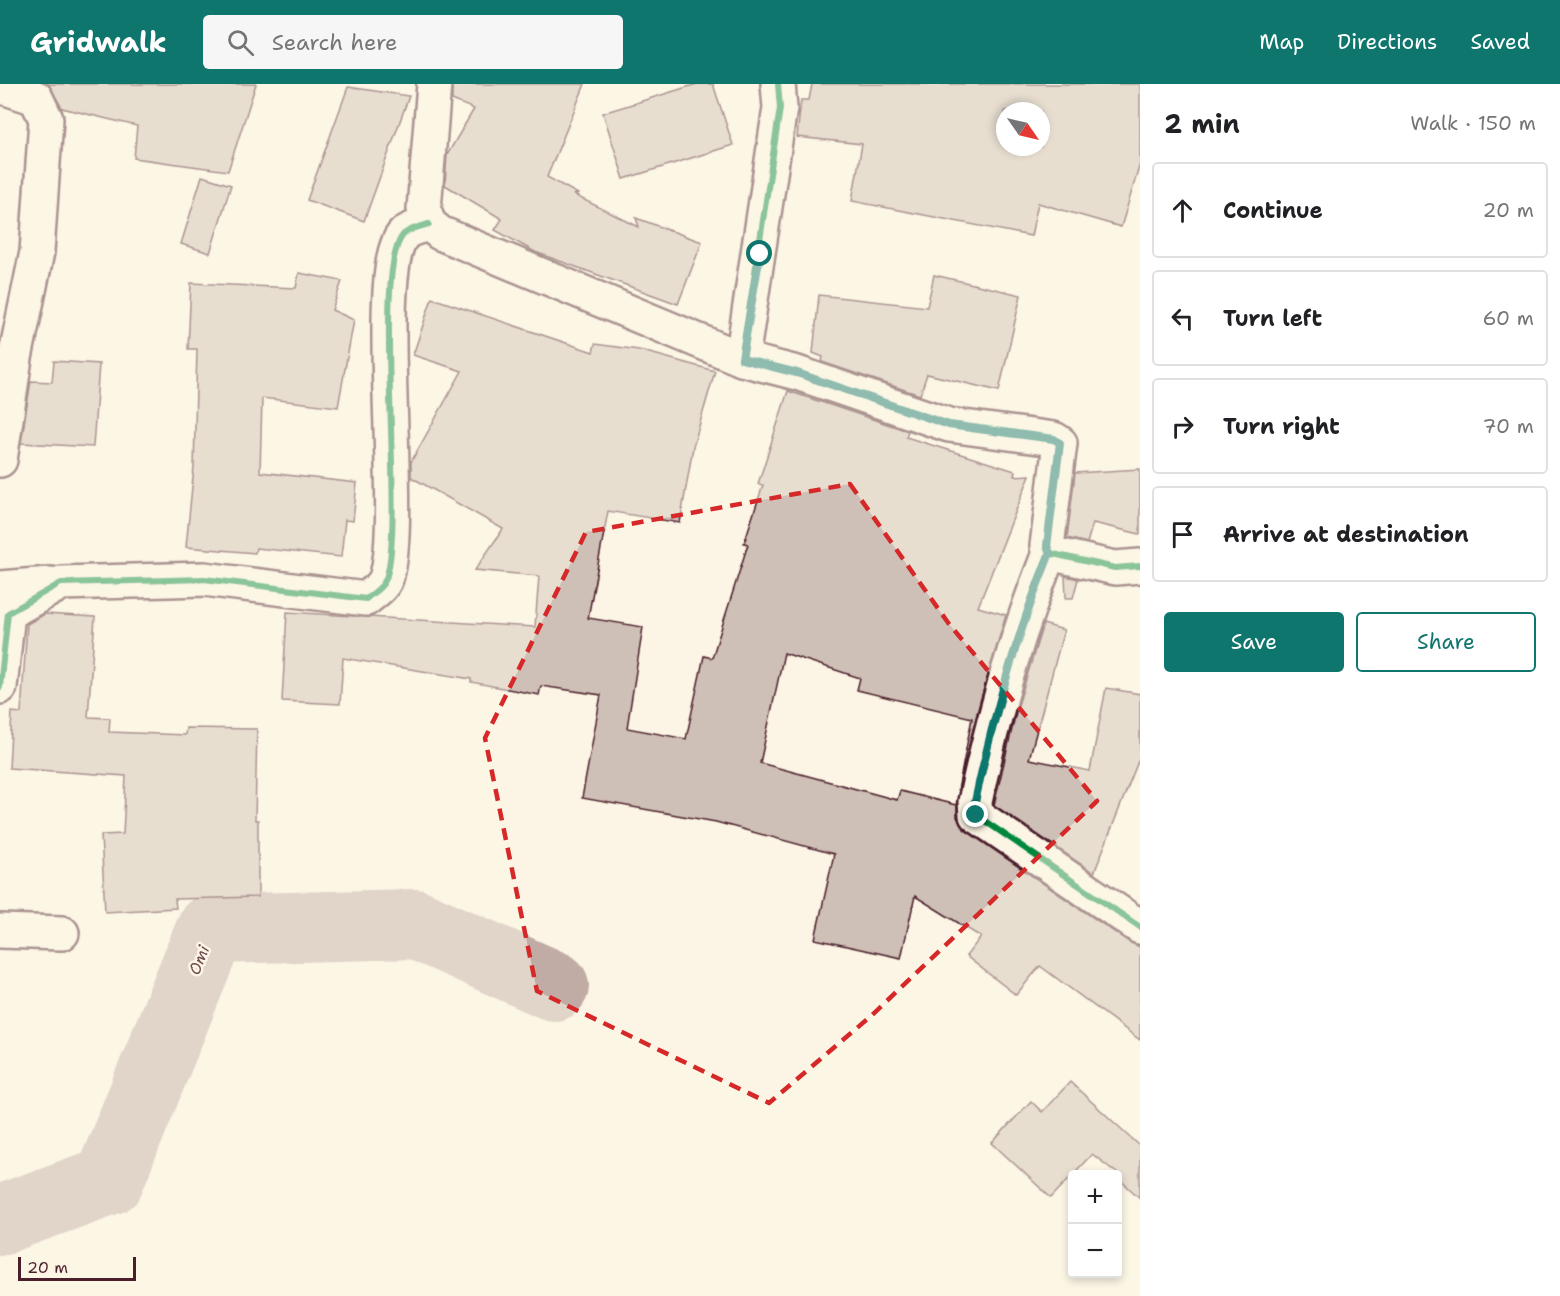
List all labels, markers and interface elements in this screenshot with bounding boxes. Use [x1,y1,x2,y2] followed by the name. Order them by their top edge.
[203,15,623,69] search box
[30,23,167,61] text: Gridwalk
[224,26,257,59] icon: search
[272,28,398,57] text: Search here
[1259,28,1304,56] text: Map
[1337,28,1437,56] text: Directions
[1470,28,1530,56] text: Saved
[996,102,1050,156] north arrow
[1164,106,1240,141] text: 2 min
[1410,110,1536,136] text: Walk · 150 m
[1166,194,1199,227] icon: ahead
[1223,196,1323,225] text: Continue
[1483,197,1534,223] text: 20 m
[746,240,772,266] route start
[1166,302,1199,335] icon: left
[1223,304,1322,333] text: Turn left
[1482,305,1534,331] text: 60 m
[1166,410,1199,443] icon: right
[1223,412,1340,441] text: Turn right
[1482,413,1534,439] text: 70 m
[1166,518,1199,551] icon: arrive
[1223,520,1469,549] text: Arrive at destination
[1164,612,1344,672] button: Save
[1356,612,1536,672] button: Share
[962,801,988,827] route end
[184,942,215,978] water label: Omi
[1068,1170,1122,1278] map controls
[1068,1170,1122,1224] button: +
[1068,1224,1122,1278] button: −
[18,1254,136,1282] scale bar
[27,1257,68,1278] text: 20 m

